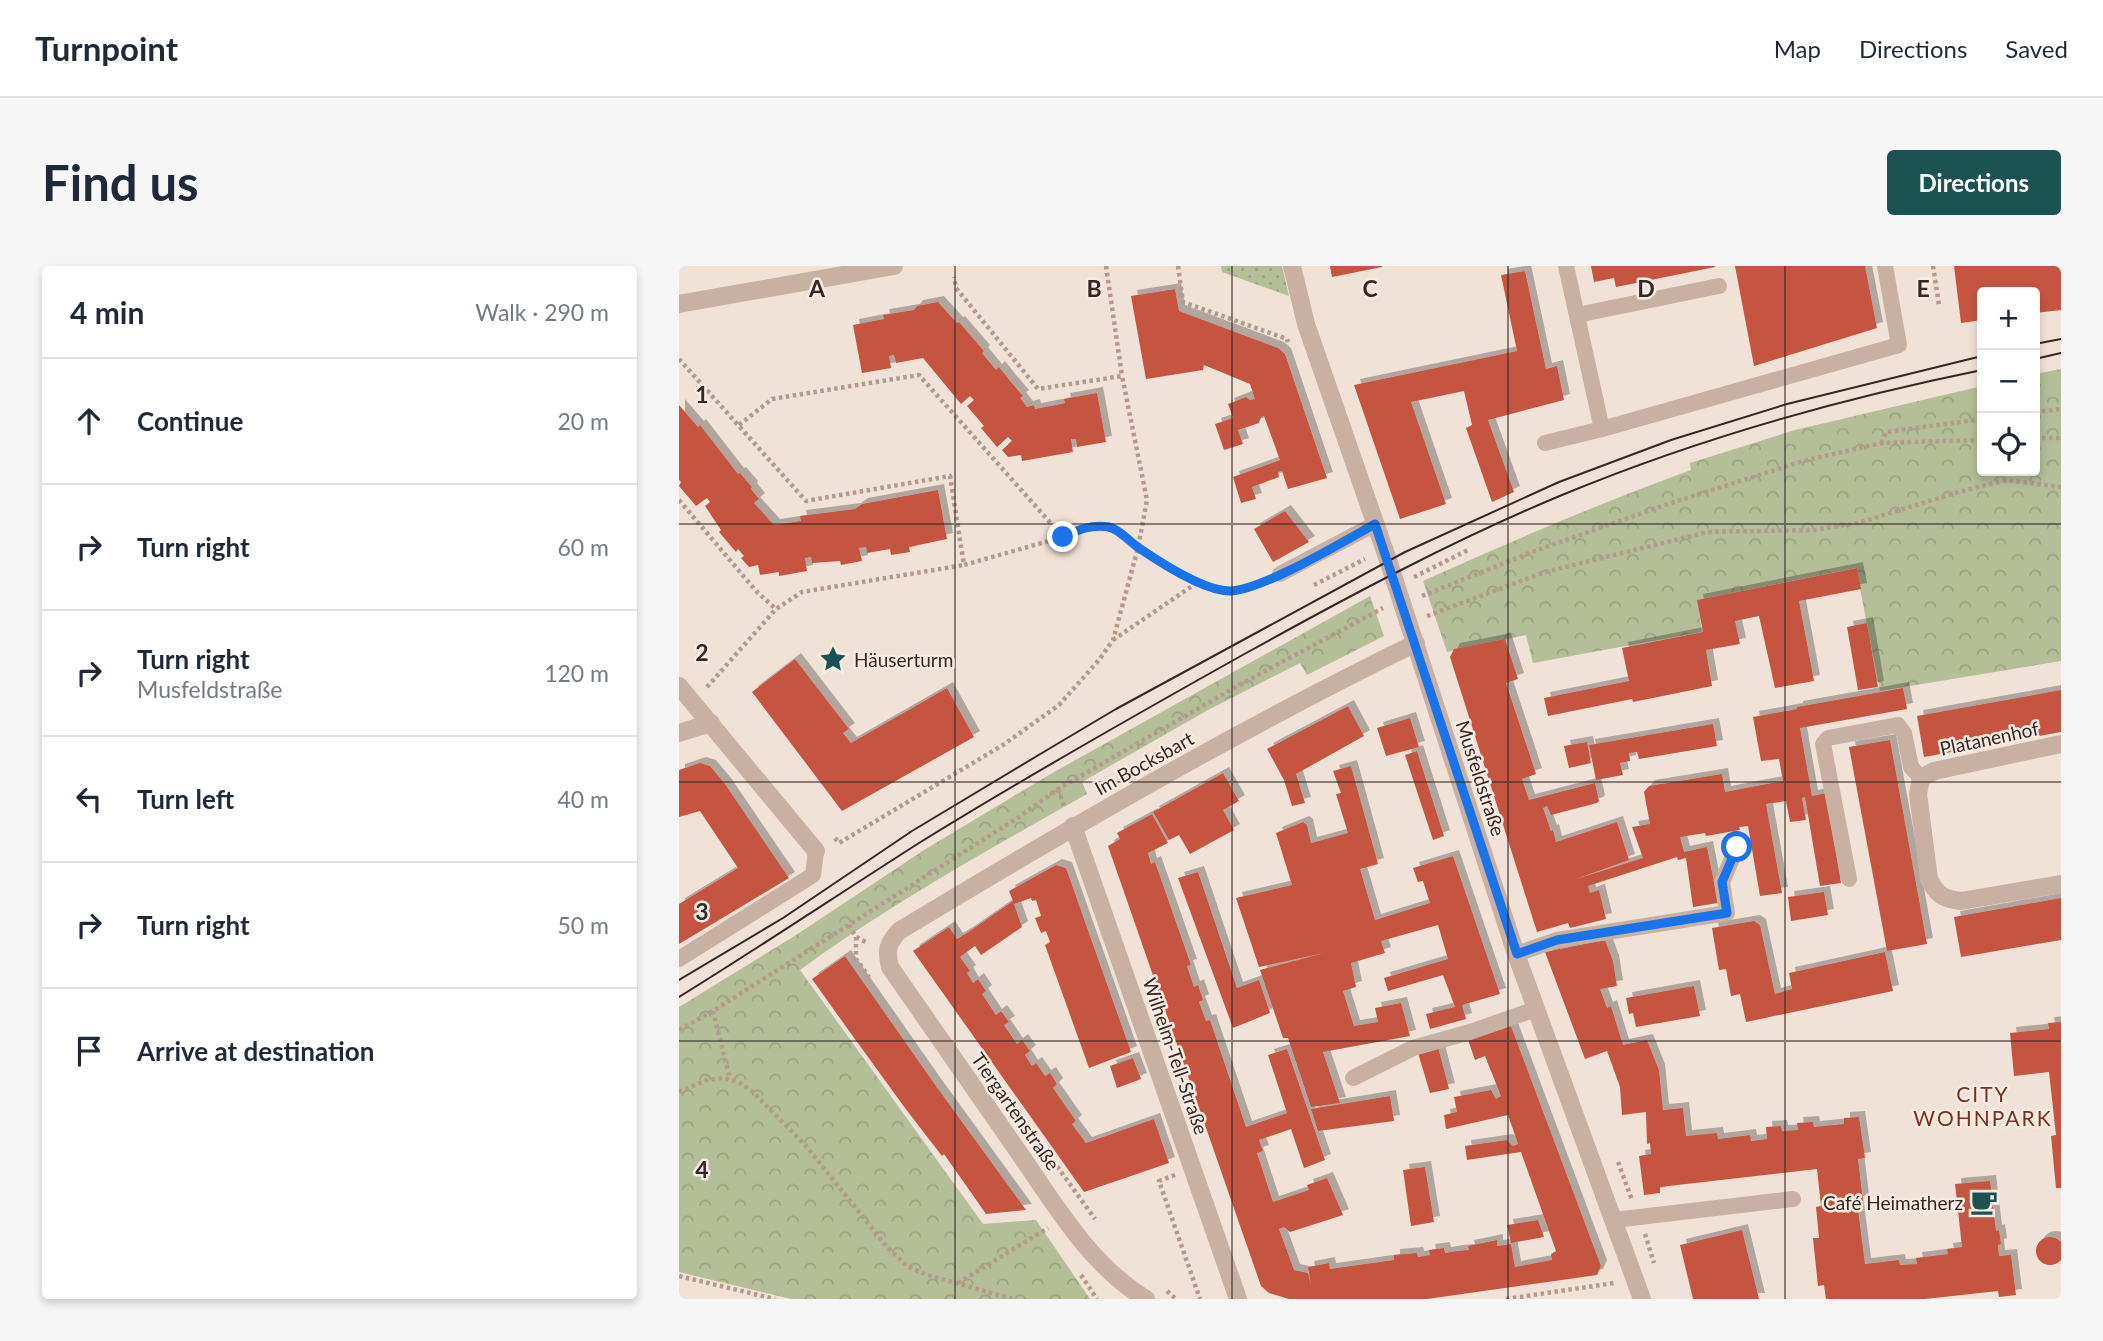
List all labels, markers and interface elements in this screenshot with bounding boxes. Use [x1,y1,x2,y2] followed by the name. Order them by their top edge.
[35,28,178,68] text: Turnpoint
[1774,34,1821,63] text: Map
[1859,34,1967,63] text: Directions
[2005,34,2068,63] text: Saved
[1887,150,2061,215] button: Directions
[42,153,199,211] text: Find us
[808,274,826,302] text: A
[1086,274,1102,302] text: B
[1362,274,1378,302] text: C
[1637,274,1655,302] text: D
[1916,274,1930,302] text: E
[1977,287,2040,476] map controls
[1977,287,2040,350] button: +
[70,294,144,330] text: 4 min
[475,298,609,326] text: Walk · 290 m
[1977,350,2040,413] button: −
[695,380,709,408] text: 1
[70,402,108,440] icon: ahead
[137,405,243,437] text: Continue
[558,407,609,435] text: 20 m
[1977,413,2040,476] button: locate
[1047,521,1078,552] route end
[70,528,108,566] icon: right
[137,531,250,563] text: Turn right
[558,533,609,561] text: 60 m
[695,638,709,666] text: 2
[137,643,250,675] text: Turn right
[818,644,848,674] place icon: Häuserturm
[854,648,953,671] place label: Häuserturm
[70,654,108,692] icon: right
[544,659,609,687] text: 120 m
[137,675,282,703] text: Musfeldstraße
[1937,716,2041,760] street label: Platanenhof
[1452,717,1510,839] street label: Musfeldstraße
[1091,726,1198,800] street label: Im Bocksbart
[70,780,108,818] icon: left
[137,783,234,815] text: Turn left
[558,785,609,813] text: 40 m
[1721,831,1752,862] route start
[695,897,709,925] text: 3
[70,906,108,944] icon: right
[137,909,250,941] text: Turn right
[558,911,609,939] text: 50 m
[1138,975,1214,1137] street label: Wilhelm-Tell-Straße
[70,1032,108,1070] icon: arrive
[137,1035,374,1067] text: Arrive at destination
[967,1048,1065,1174] street label: Tiergartenstraße
[1913,1081,2053,1130] district label: CITY WOHNPARK
[695,1155,709,1183] text: 4
[1969,1187,1999,1217] cafe icon: Café Heimatherz
[1823,1191,1963,1214] place label: Café Heimatherz

